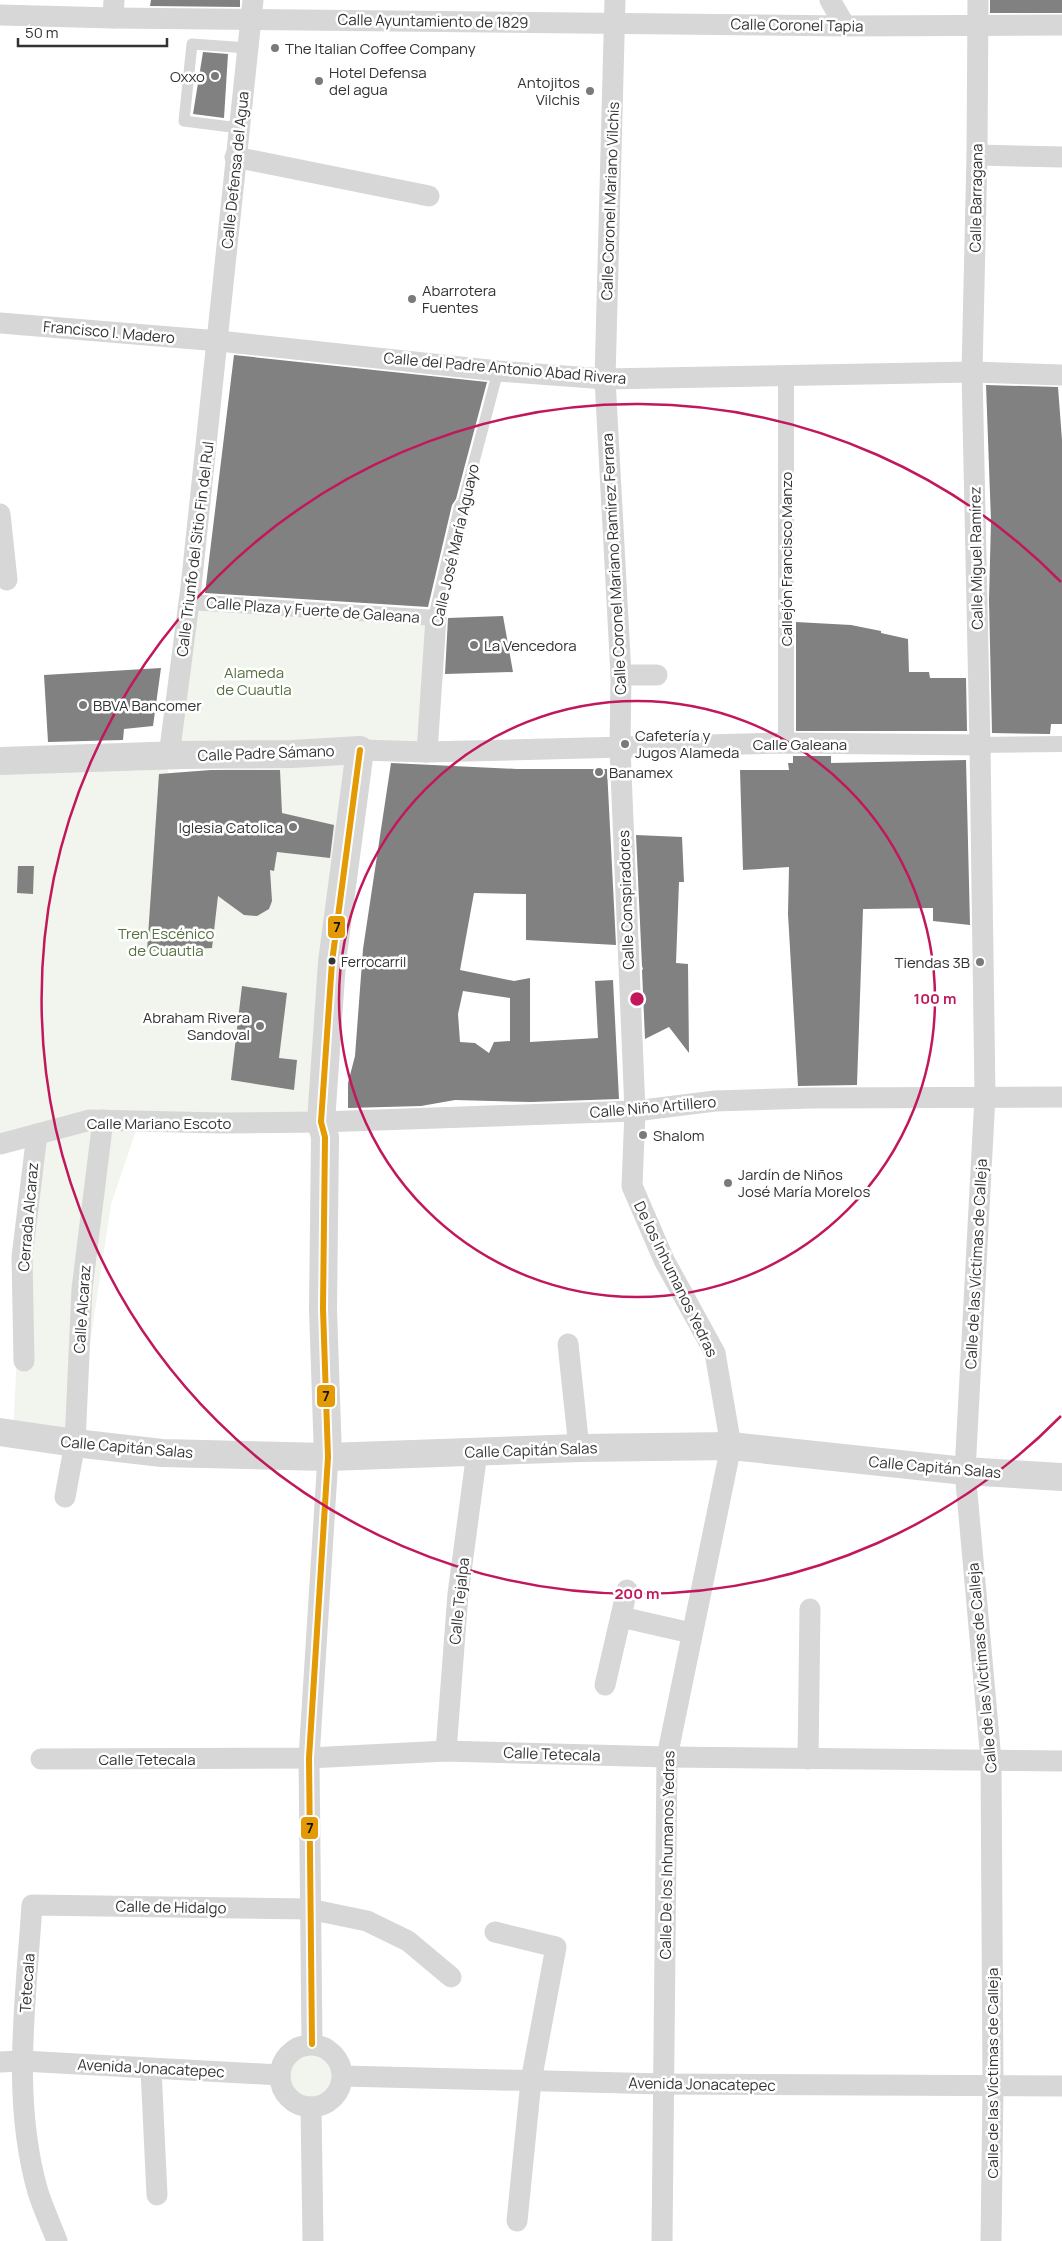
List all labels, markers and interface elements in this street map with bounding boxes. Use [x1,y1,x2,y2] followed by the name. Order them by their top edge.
[337,9,529,33] street label: Calle Ayuntamiento de 1829
[730,13,864,37] street label: Calle Coronel Tapia
[18,15,166,47] scale bar
[25,22,59,43] text: 50 m
[285,38,476,59] place label: The Italian Coffee Company
[269,42,281,54] marker: The Italian Coffee Company
[329,62,427,100] place label: Hotel Defensa del agua
[170,66,205,87] place label: Oxxo
[209,70,221,82] marker: Oxxo
[517,72,580,110] place label: Antojitos Vilchis
[313,75,325,87] marker: Hotel Defensa del agua
[584,85,596,97] marker: Antojitos Vilchis
[216,90,254,250] street label: Calle Defensa del Agua
[596,101,624,301] street label: Calle Coronel Mariano Vilchis
[965,143,987,253] street label: Calle Barragana
[422,280,496,318] place label: Abarrotera Fuentes
[406,293,418,305] marker: Abarrotera Fuentes
[42,316,176,348] street label: Francisco I. Madero
[383,347,627,389] street label: Calle del Padre Antonio Abad Rivera
[597,433,631,695] street label: Calle Coronel Mariano Ramírez Ferrara
[171,440,219,658] street label: Calle Triunfo del Sitio Fin del Rul
[426,462,484,628] street label: Calle José María Aguayo
[776,472,797,646] street label: Callejón Francisco Manzo
[964,486,988,630] street label: Calle Miguel Ramírez
[206,592,420,628] street label: Calle Plaza y Fuerte de Galeana
[484,635,577,656] place label: La Vencedora
[468,639,480,651] marker: La Vencedora
[216,662,292,700] park label: Alameda de Cuautla
[93,695,202,716] place label: BBVA Bancomer
[77,699,89,711] marker: BBVA Bancomer
[635,725,739,763] place label: Cafetería y Jugos Alameda
[753,734,847,755] street label: Calle Galeana
[619,738,631,750] marker: Cafetería y Jugos Alameda
[197,740,335,766] street label: Calle Padre Sámano
[609,762,673,783] place label: Banamex
[593,766,605,778] marker: Banamex
[178,817,283,838] place label: Iglesia Catolica
[287,821,299,833] marker: Iglesia Catolica
[613,830,639,970] street label: Calle Conspiradores
[327,915,346,939] line badge: 7
[333,917,341,936] text: 7
[118,923,214,961] park label: Tren Escénico de Cuautla
[341,952,406,971] place label: Ferrocarril
[895,952,970,973] place label: Tiendas 3B
[327,956,337,966] marker: Ferrocarril
[974,956,986,968] marker: Tiendas 3B
[914,988,956,1009] text: 100 m
[628,990,646,1008] centre of rings
[143,1007,250,1045] place label: Abraham Rivera Sandoval
[254,1020,266,1032] marker: Abraham Rivera Sandoval
[589,1091,717,1123] street label: Calle Niño Artillero
[87,1113,231,1134] street label: Calle Mariano Escoto
[653,1125,705,1146] place label: Shalom
[637,1129,649,1141] marker: Shalom
[960,1158,992,1370] street label: Calle de las Víctimas de Calleja
[13,1161,43,1272] street label: Cerrada Alcaraz
[738,1164,870,1202] place label: Jardín de Niños José María Morelos
[722,1177,734,1189] marker: Jardín de Niños José María Morelos
[629,1198,723,1361] street label: De los Inhumanos Yedras
[68,1264,96,1354] street label: Calle Alcaraz
[316,1384,336,1408] line badge: 7
[322,1386,330,1405] text: 7
[60,1431,194,1463] street label: Calle Capitán Salas
[464,1437,598,1463] street label: Calle Capitán Salas
[868,1451,1002,1483] street label: Calle Capitán Salas
[444,1557,474,1645] street label: Calle Tejalpa
[962,1562,1002,1774] street label: Calle de las Víctimas de Calleja
[614,1583,660,1604] text: 200 m
[503,1742,601,1766] street label: Calle Tetecala
[98,1749,196,1770] street label: Calle Tetecala
[655,1750,679,1960] street label: Calle De los Inhumanos Yedras
[300,1816,319,1840] line badge: 7
[306,1818,314,1837] text: 7
[115,1896,227,1918] street label: Calle de Hidalgo
[14,1953,40,2013] street label: Tetecala
[982,1968,1003,2178] street label: Calle de las Víctimas de Calleja
[77,2054,225,2082] street label: Avenida Jonacatepec
[628,2072,776,2096] street label: Avenida Jonacatepec

